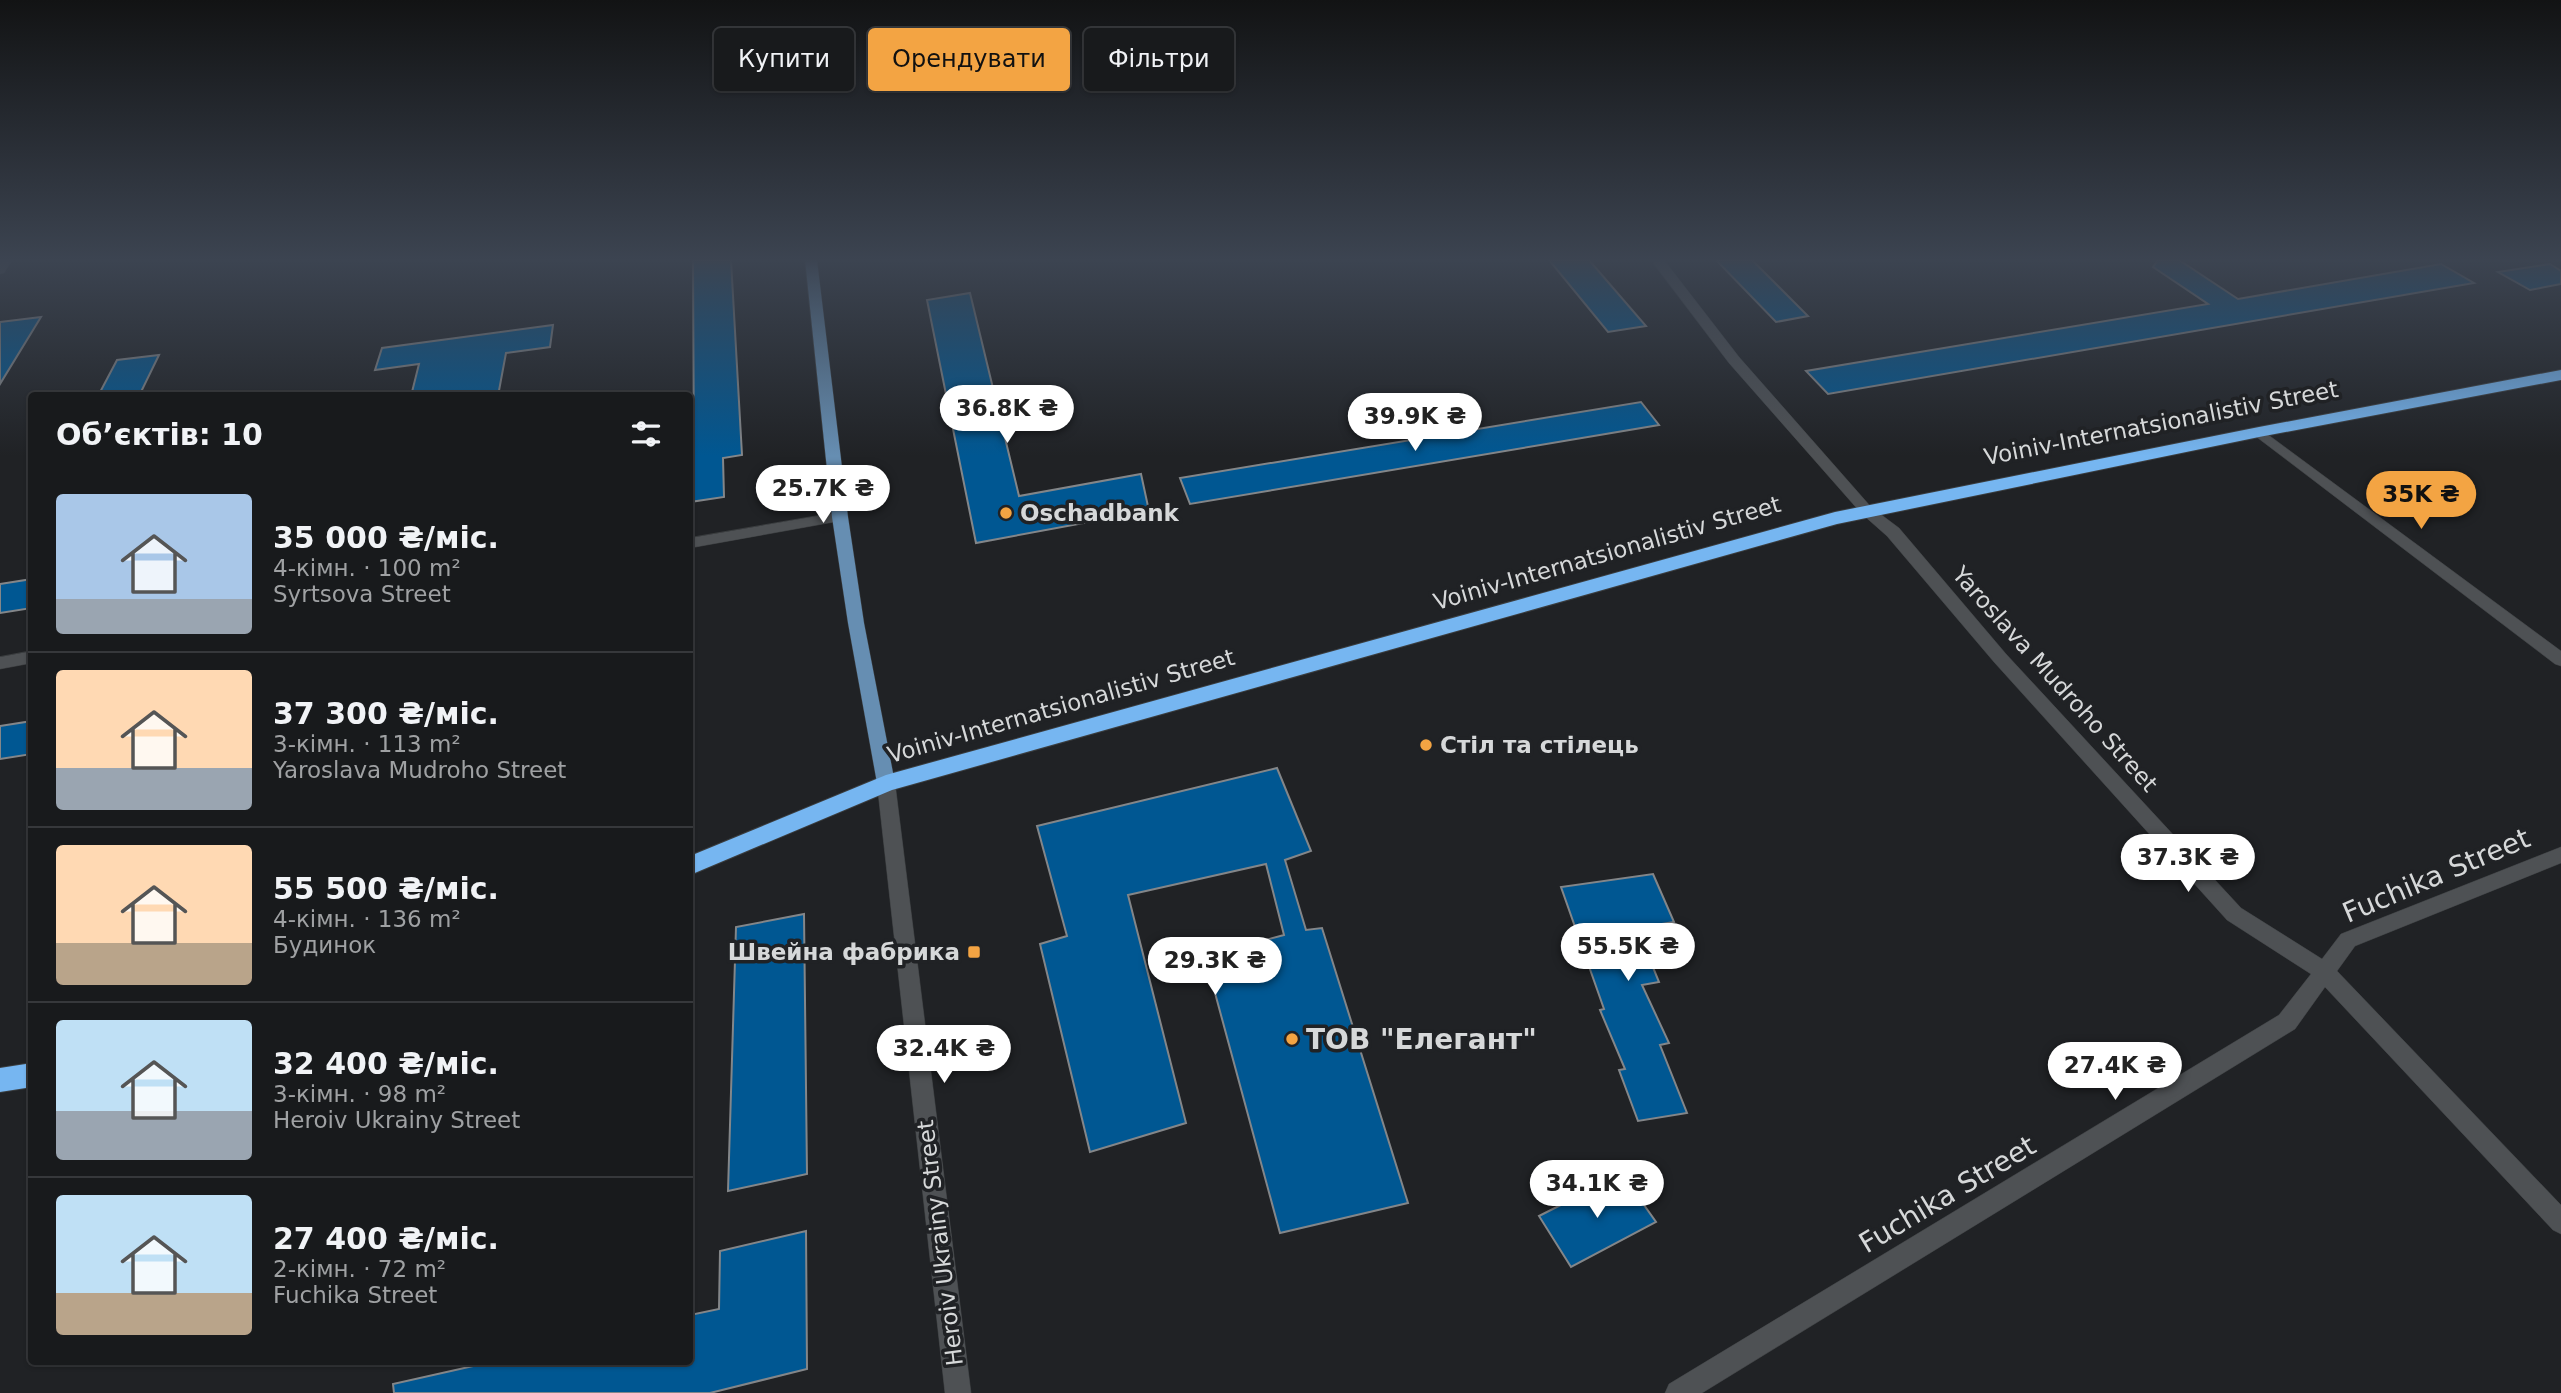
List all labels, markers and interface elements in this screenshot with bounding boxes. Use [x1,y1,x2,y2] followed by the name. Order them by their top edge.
[714,28,854,91] chip: Купити
[868,28,1070,91] chip: Орендувати
[1084,28,1234,91] chip: Фільтри
[1982,376,2340,470] street label: Voiniv-Internatsionalistiv Street
[942,386,1072,445] pin: 36.8K ₴
[1350,393,1480,453] pin: 39.9K ₴
[956,395,1058,421] text: 36.8K ₴
[1364,403,1466,429] text: 39.9K ₴
[627,415,665,453] icon: filters
[56,417,263,452] text: Об’єктів: 10
[758,466,888,525] pin: 25.7K ₴
[2372,472,2470,531] pin: 35K ₴
[772,475,874,501] text: 25.7K ₴
[2382,481,2460,507] text: 35K ₴
[1430,491,1784,615] street label: Voiniv-Internatsionalistiv Street
[1020,500,1180,526] place label: Oschadbank
[998,505,1014,521] marker: Oschadbank
[273,520,499,555] text: 35 000 ₴/міс.
[112,522,196,606] icon: home
[273,555,461,581] text: 4-кімн. · 100 m²
[1947,561,2163,797] street label: Yaroslava Mudroho Street
[273,581,451,607] text: Syrtsova Street
[884,644,1238,768] street label: Voiniv-Internatsionalistiv Street
[273,696,499,731] text: 37 300 ₴/міс.
[112,698,196,782] icon: home
[273,731,461,757] text: 3-кімн. · 113 m²
[1440,732,1639,758] place label: Стіл та стілець
[1418,737,1434,753] marker: Стіл та стілець
[273,757,566,783] text: Yaroslava Mudroho Street
[2338,821,2535,930] street label: Fuchika Street
[2123,834,2253,894] pin: 37.3K ₴
[2137,844,2239,870] text: 37.3K ₴
[273,871,499,906] text: 55 500 ₴/міс.
[112,873,196,957] icon: home
[273,906,461,932] text: 4-кімн. · 136 m²
[1563,923,1693,983] pin: 55.5K ₴
[273,932,376,958] text: Будинок
[1577,933,1679,959] text: 55.5K ₴
[1150,937,1280,997] pin: 29.3K ₴
[728,939,960,965] place label: Швейна фабрика
[966,944,982,960] marker: Швейна фабрика
[1164,947,1266,973] text: 29.3K ₴
[1306,1023,1537,1056] place label: ТОВ "Елегант"
[879,1026,1009,1085] pin: 32.4K ₴
[1284,1031,1300,1047] marker: ТОВ "Елегант"
[893,1035,995,1061] text: 32.4K ₴
[2050,1042,2180,1102] pin: 27.4K ₴
[273,1046,499,1081] text: 32 400 ₴/міс.
[112,1048,196,1132] icon: home
[2064,1052,2166,1078] text: 27.4K ₴
[273,1081,446,1107] text: 3-кімн. · 98 m²
[273,1107,520,1133] text: Heroiv Ukrainy Street
[912,1119,968,1367] street label: Heroiv Ukrainy Street
[1853,1129,2042,1260] street label: Fuchika Street
[1532,1160,1662,1220] pin: 34.1K ₴
[1546,1170,1648,1196] text: 34.1K ₴
[273,1221,499,1256] text: 27 400 ₴/міс.
[112,1223,196,1307] icon: home
[273,1256,446,1282] text: 2-кімн. · 72 m²
[273,1282,437,1308] text: Fuchika Street

